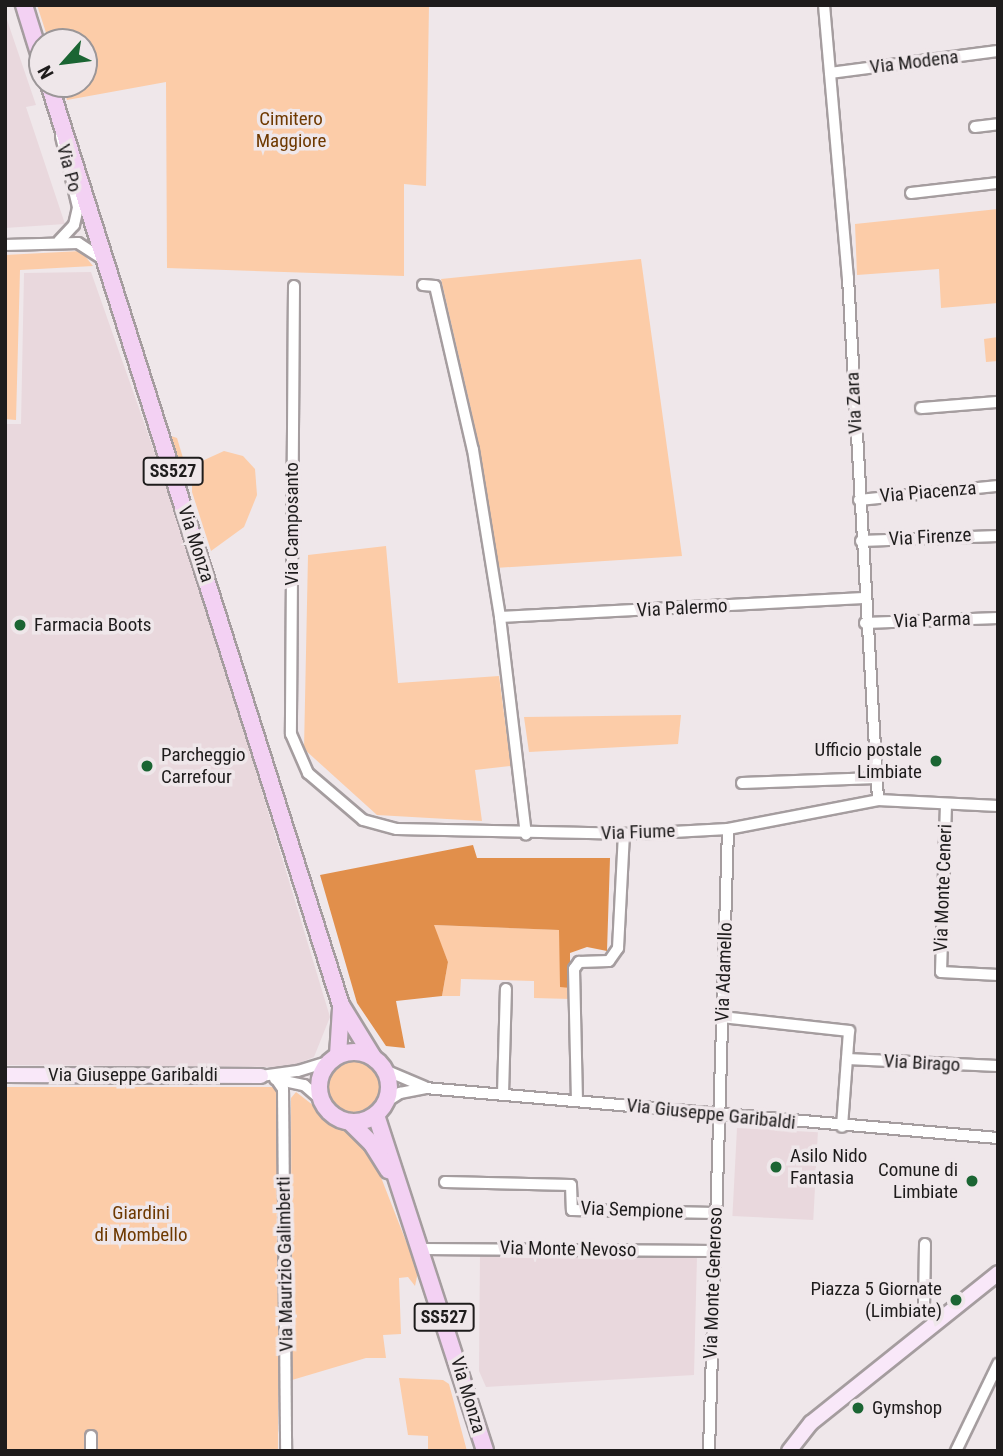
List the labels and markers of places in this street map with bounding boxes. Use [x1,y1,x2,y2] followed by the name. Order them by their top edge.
[34,614,151,636] place label: Farmacia Boots
[12,617,28,633] marker: Farmacia Boots
[815,739,922,783] place label: Ufficio postale Limbiate
[161,744,246,788] place label: Parcheggio Carrefour
[928,753,944,769] marker: Ufficio postale Limbiate
[139,758,155,774] marker: Parcheggio Carrefour
[790,1145,867,1189] place label: Asilo Nido Fantasia
[768,1159,784,1175] marker: Asilo Nido Fantasia
[878,1159,958,1203] place label: Comune di Limbiate
[964,1173,980,1189] marker: Comune di Limbiate
[810,1278,942,1322] place label: Piazza 5 Giornate (Limbiate)
[948,1292,964,1308] marker: Piazza 5 Giornate (Limbiate)
[872,1397,942,1419] place label: Gymshop
[850,1400,866,1416] marker: Gymshop

